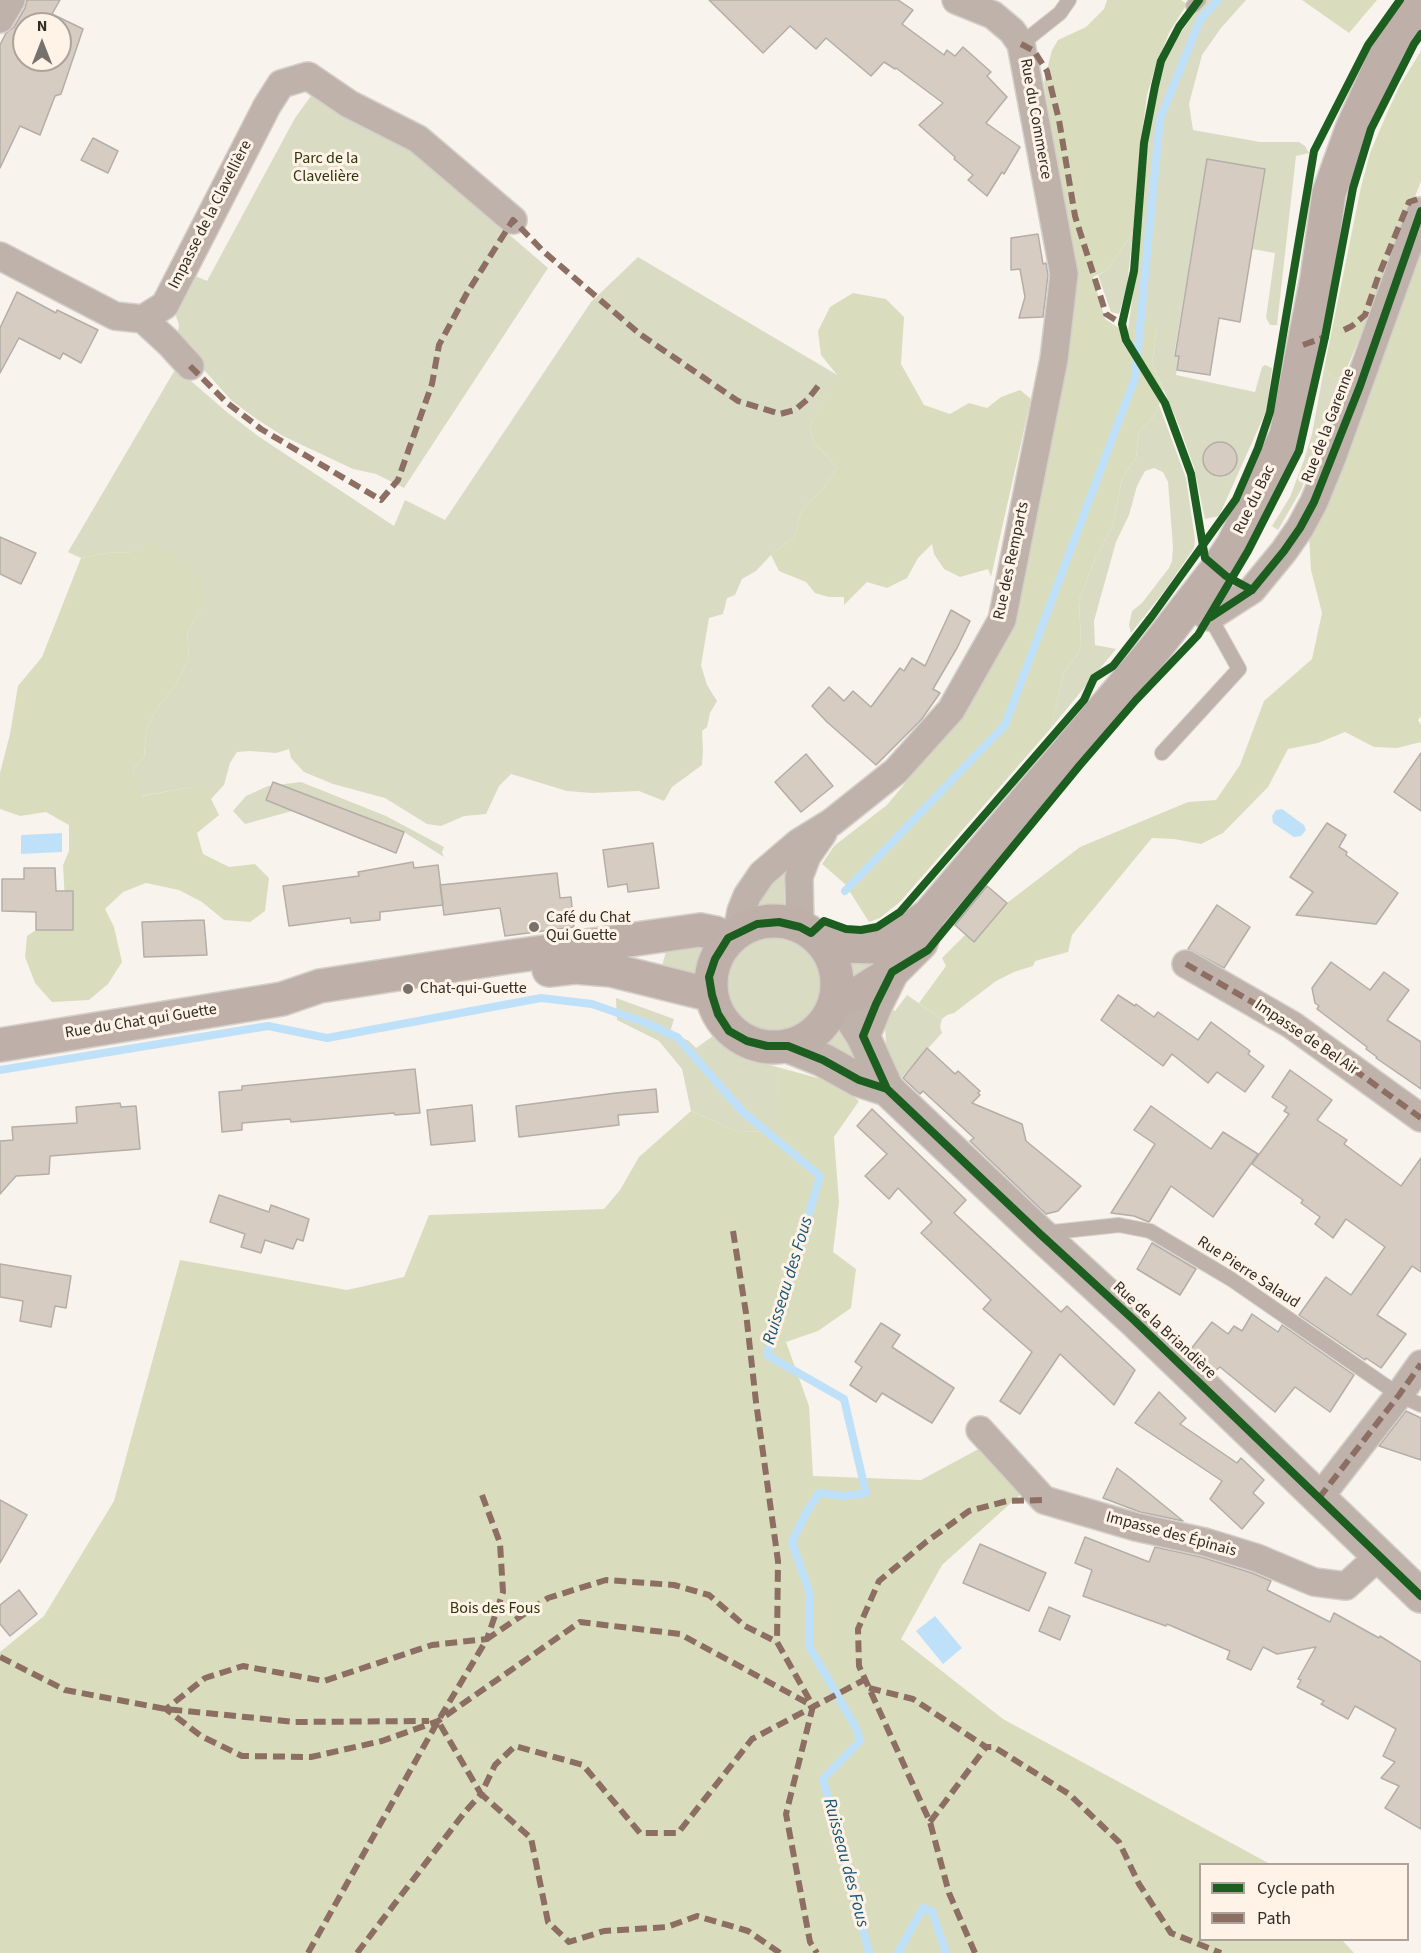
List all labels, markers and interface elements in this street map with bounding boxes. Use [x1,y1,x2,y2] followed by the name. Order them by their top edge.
[12,12,72,72] north arrow
[37,15,47,37] text: N
[1015,57,1055,181] street label: Rue du Commerce
[165,138,257,292] street label: Impasse de la Clavellière
[293,149,359,187] park label: Parc de la Clavelière
[1298,366,1360,486] street label: Rue de la Garenne
[1230,462,1280,538] street label: Rue du Bac
[990,500,1034,622] street label: Rue des Remparts
[546,908,631,946] place label: Café du Chat Qui Guette
[527,920,541,934] marker: Café du Chat Qui Guette
[420,979,527,999] place label: Chat-qui-Guette
[401,982,415,996] marker: Chat-qui-Guette
[1250,996,1362,1080] street label: Impasse de Bel Air
[64,1001,218,1043] street label: Rue du Chat qui Guette
[759,1214,819,1348] water label: Ruisseau des Fous
[1193,1233,1303,1313] street label: Rue Pierre Salaud
[1108,1278,1220,1384] street label: Rue de la Briandière
[1104,1508,1238,1562] street label: Impasse des Épinais
[450,1599,540,1619] park label: Bois des Fous
[817,1796,873,1930] water label: Ruisseau des Fous
[1199,1863,1409,1941] legend
[1257,1876,1335,1901] text: Cycle path
[1257,1906,1291,1931] text: Path

